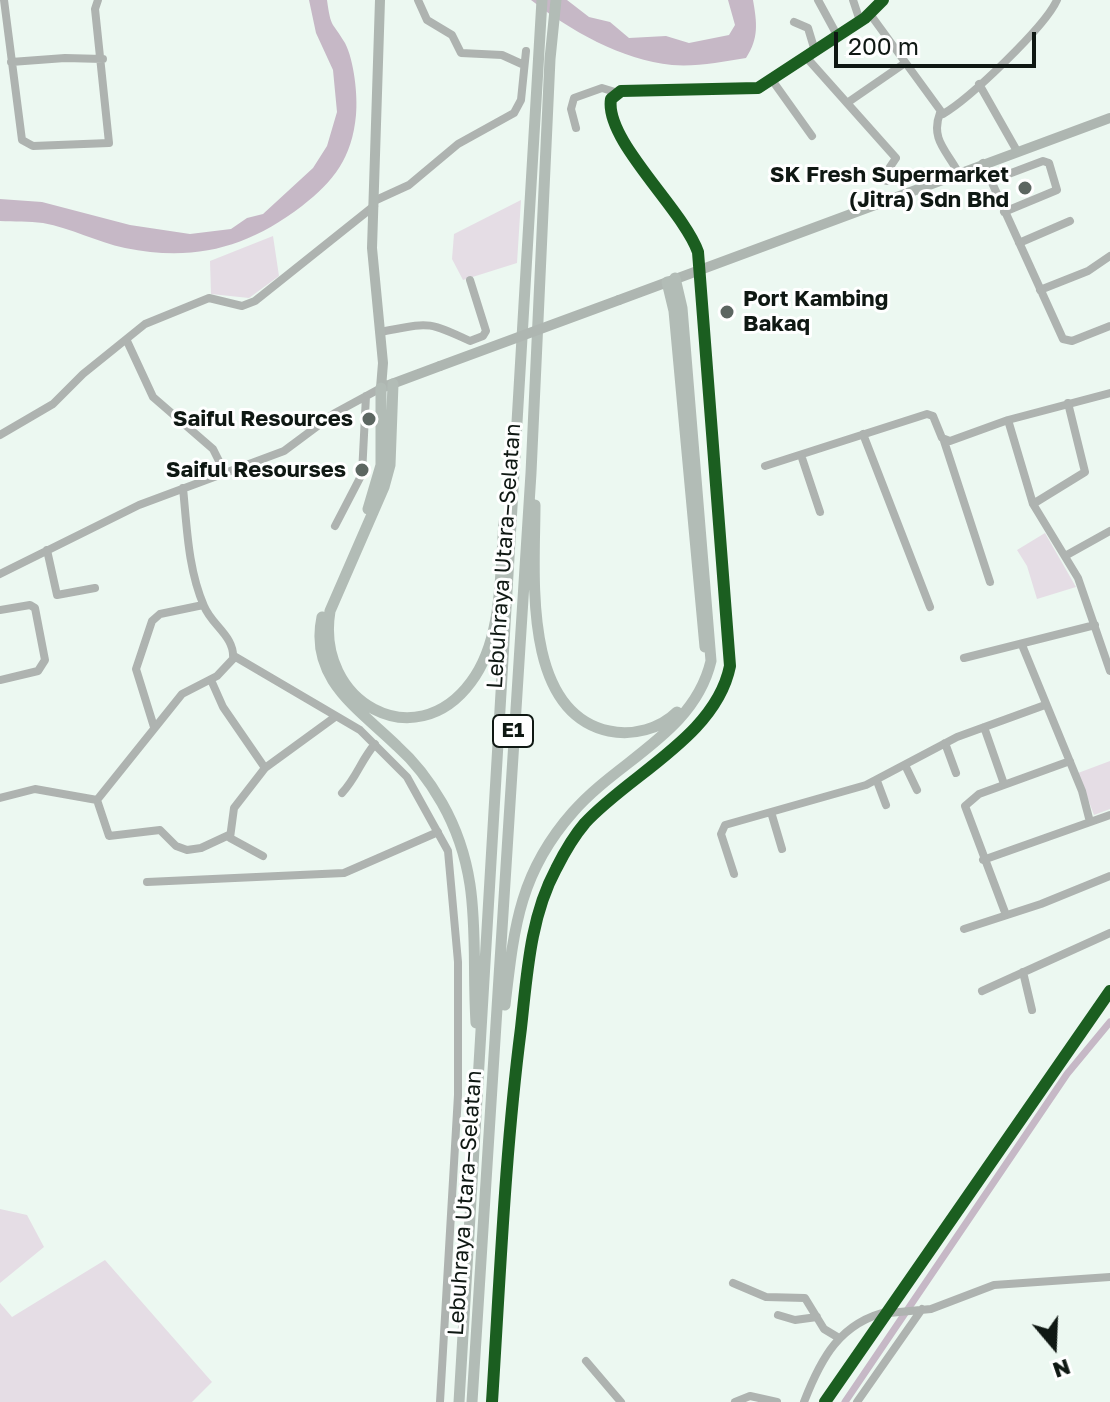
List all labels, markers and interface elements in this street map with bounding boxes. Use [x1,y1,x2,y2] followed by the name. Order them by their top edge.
[838,16,1040,66] scale bar
[848,31,919,60] text: 200 m
[770,162,1009,214] place label: SK Fresh Supermarket (Jitra) Sdn Bhd
[1016,179,1034,197] marker: SK Fresh Supermarket (Jitra) Sdn Bhd
[743,286,888,338] place label: Port Kambing Bakaq
[718,303,736,321] marker: Port Kambing Bakaq
[173,406,353,432] place label: Saiful Resources
[360,410,378,428] marker: Saiful Resources
[482,422,526,690] street label: Lebuhraya Utara–Selatan
[166,457,346,483] place label: Saiful Resourses
[353,461,371,479] marker: Saiful Resourses
[493,715,533,747] road number: E1
[443,1069,487,1337] street label: Lebuhraya Utara–Selatan
[1014,1306,1094,1386] north arrow
[1050,1354,1074,1385] text: N

